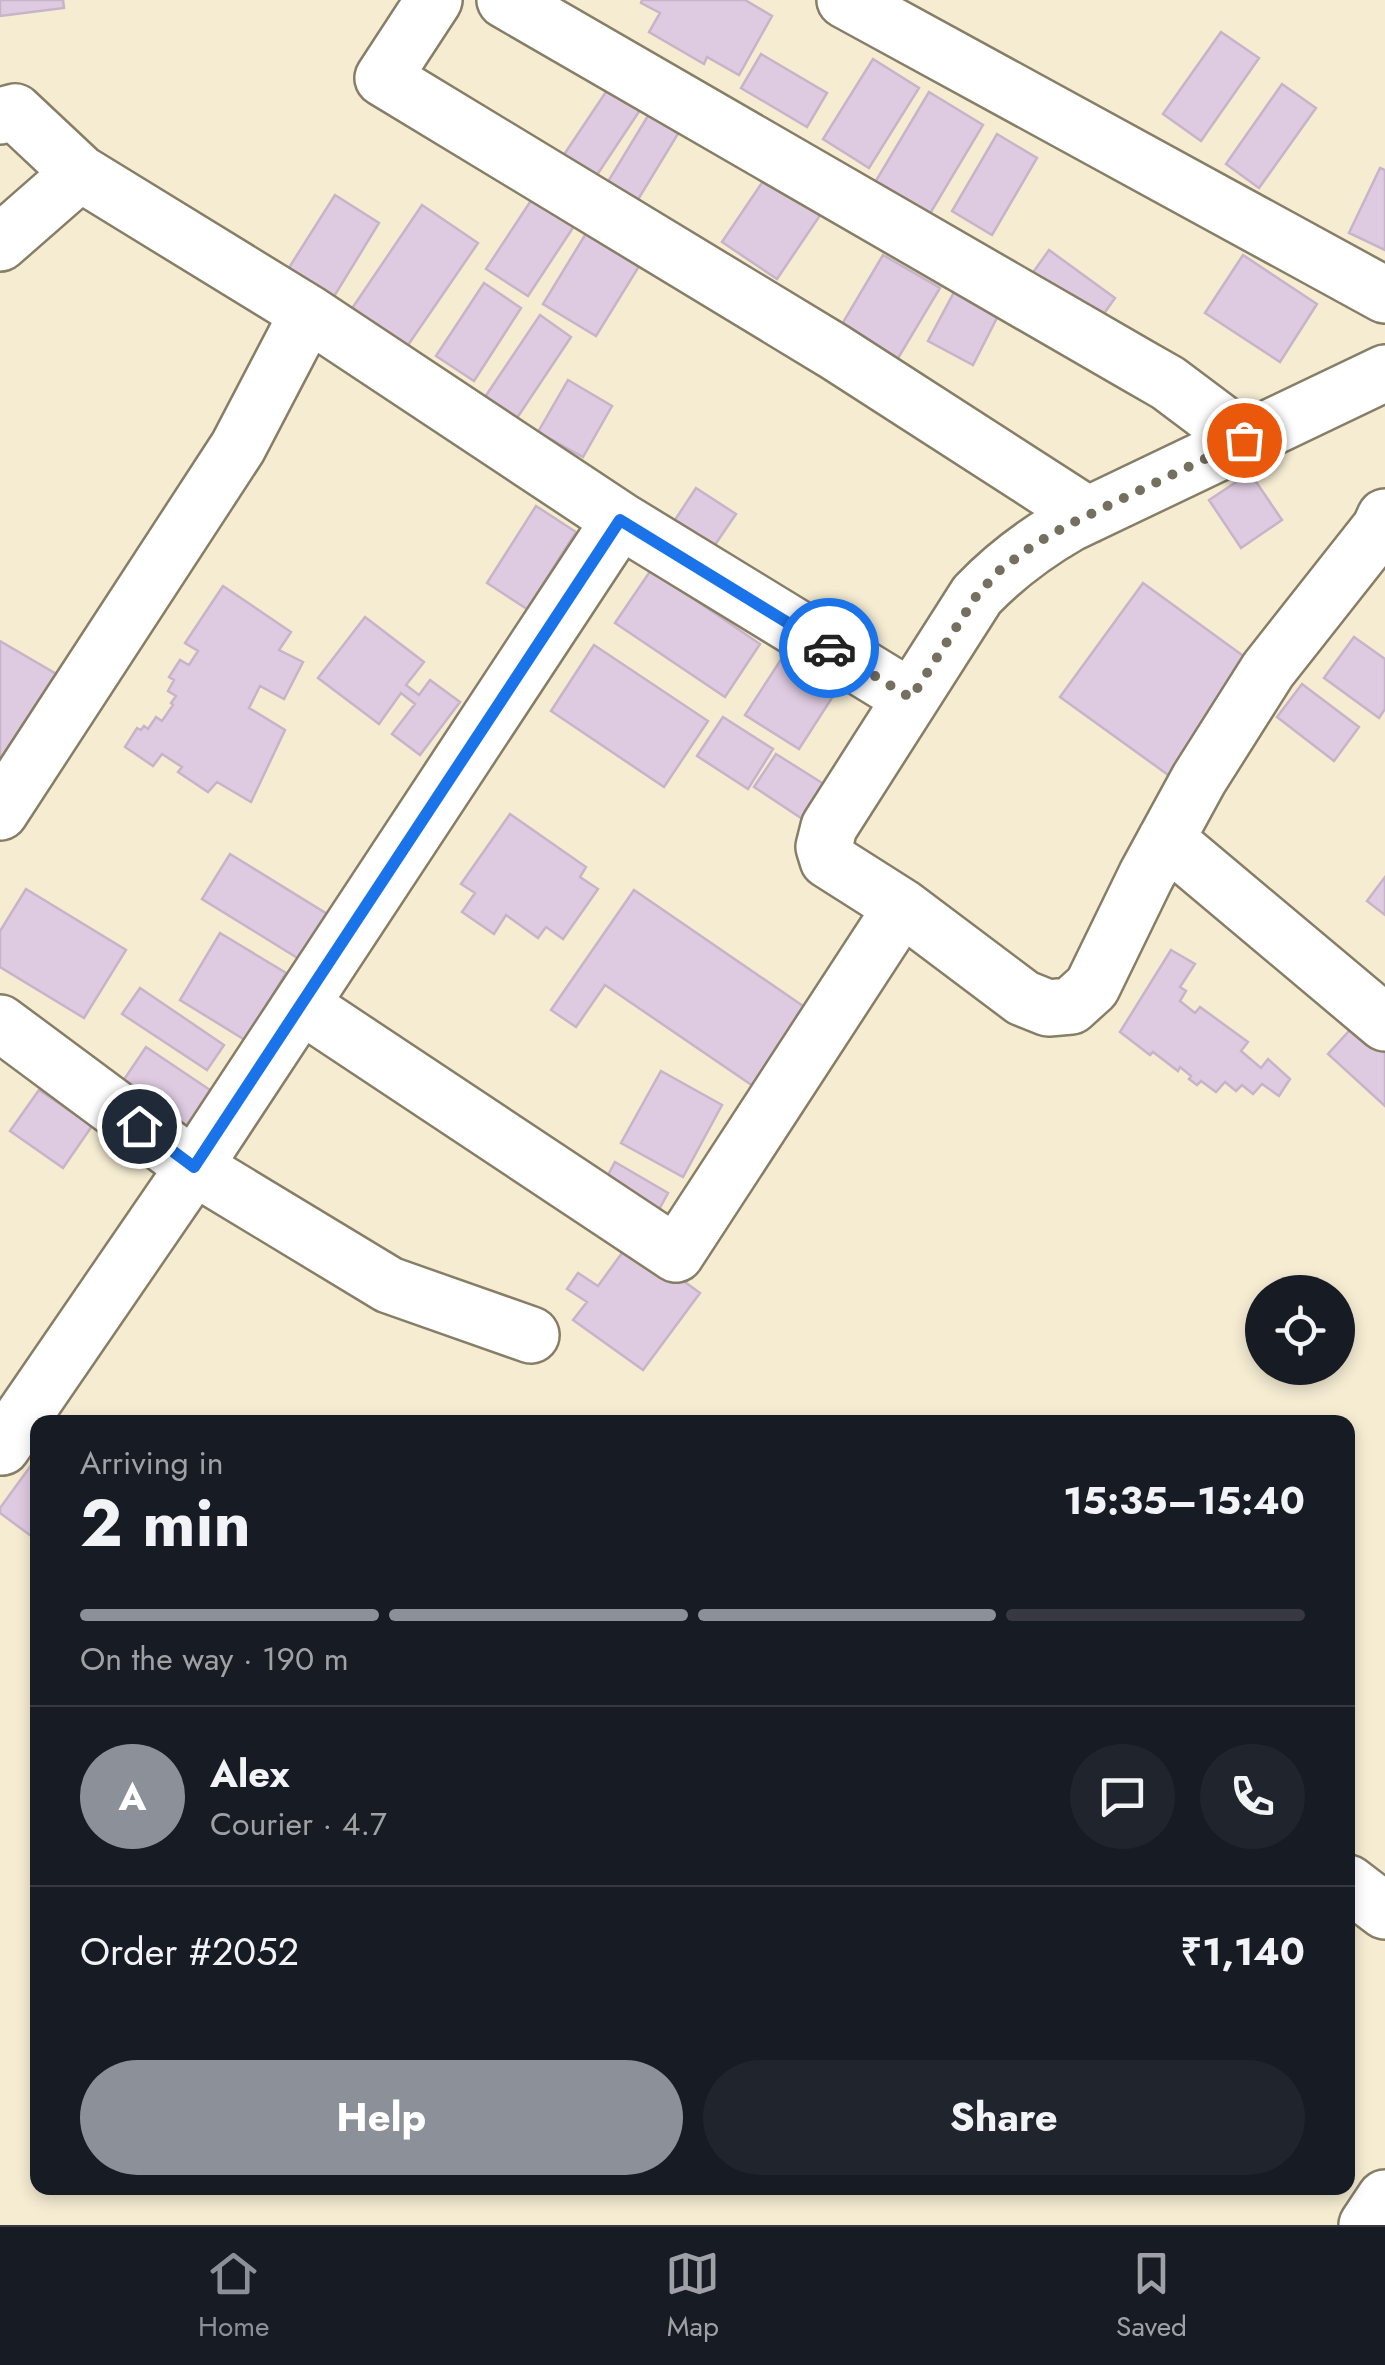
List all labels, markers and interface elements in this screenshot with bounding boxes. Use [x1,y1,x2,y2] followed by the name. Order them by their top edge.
[1202,398,1287,483] pin
[1217,413,1272,468] icon: bag
[779,598,879,698] courier
[802,621,857,676] icon: car
[97,1084,182,1169] pin
[112,1099,167,1154] icon: home
[1245,1275,1355,1385] map controls
[1245,1275,1355,1385] button: locate
[80,1440,224,1486] text: Arriving in
[1063,1473,1305,1528] text: 15:35–15:40
[80,1476,251,1570] text: 2 min
[80,1636,349,1682] text: On the way · 190 m
[1070,1744,1175,1849] button: chat
[1200,1744,1305,1849] button: phone
[210,1746,290,1801] text: Alex
[119,1769,146,1824] text: A
[210,1801,387,1847] text: Courier · 4.7
[80,1924,299,1979] text: Order #2052
[1181,1924,1305,1979] text: ₹1,140
[80,2060,683,2175] button: Help
[703,2060,1305,2175] button: Share
[198,2246,269,2347] tab: Home
[665,2246,720,2347] tab: Map
[1116,2246,1187,2347] tab: Saved

